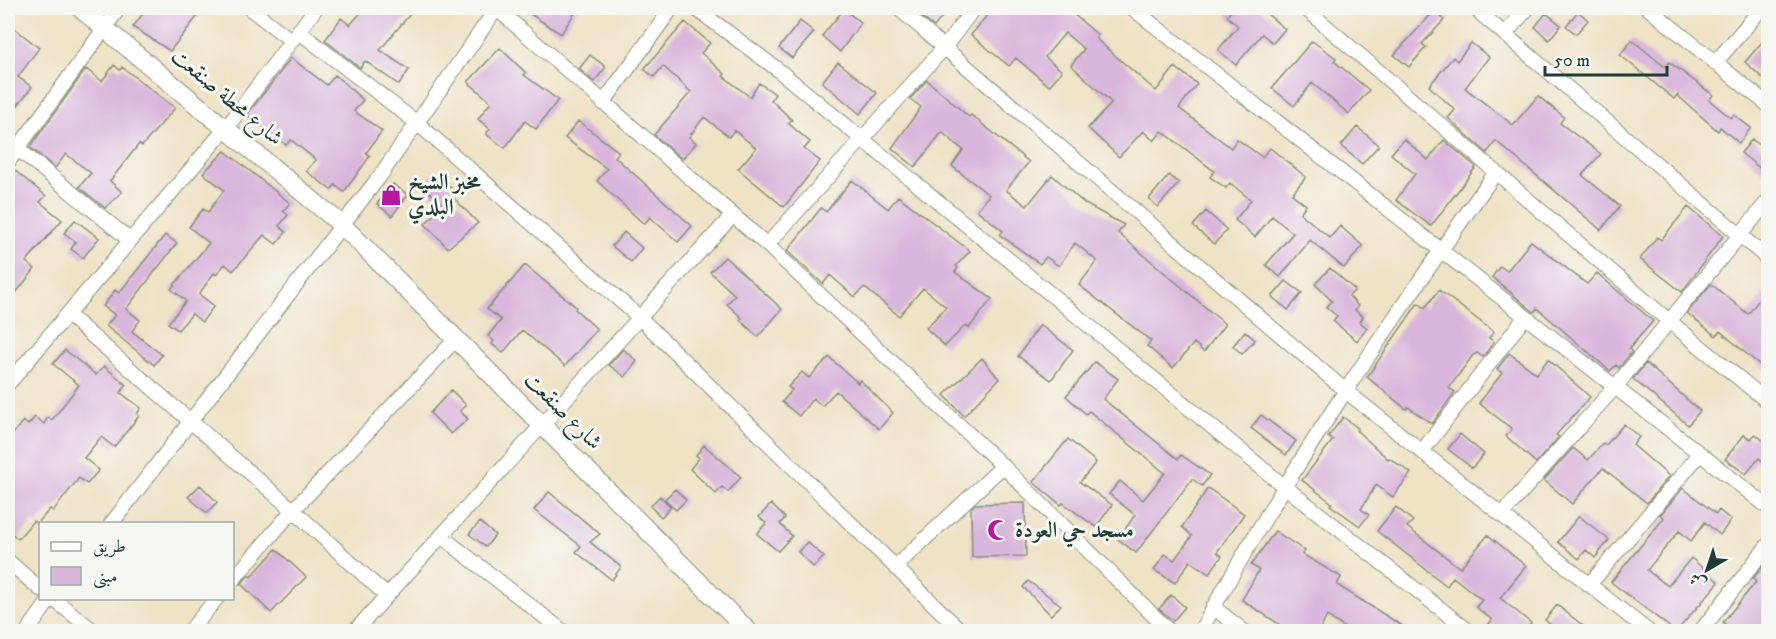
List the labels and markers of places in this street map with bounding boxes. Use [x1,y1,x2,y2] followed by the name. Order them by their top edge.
[408,169,481,225] place label: مخبز الشيخ البلدي
[379,183,403,207] shop icon: مخبز الشيخ البلدي
[1015,517,1134,548] place label: مسجد حي العودة
[986,518,1010,542] mosque icon: مسجد حي العودة

